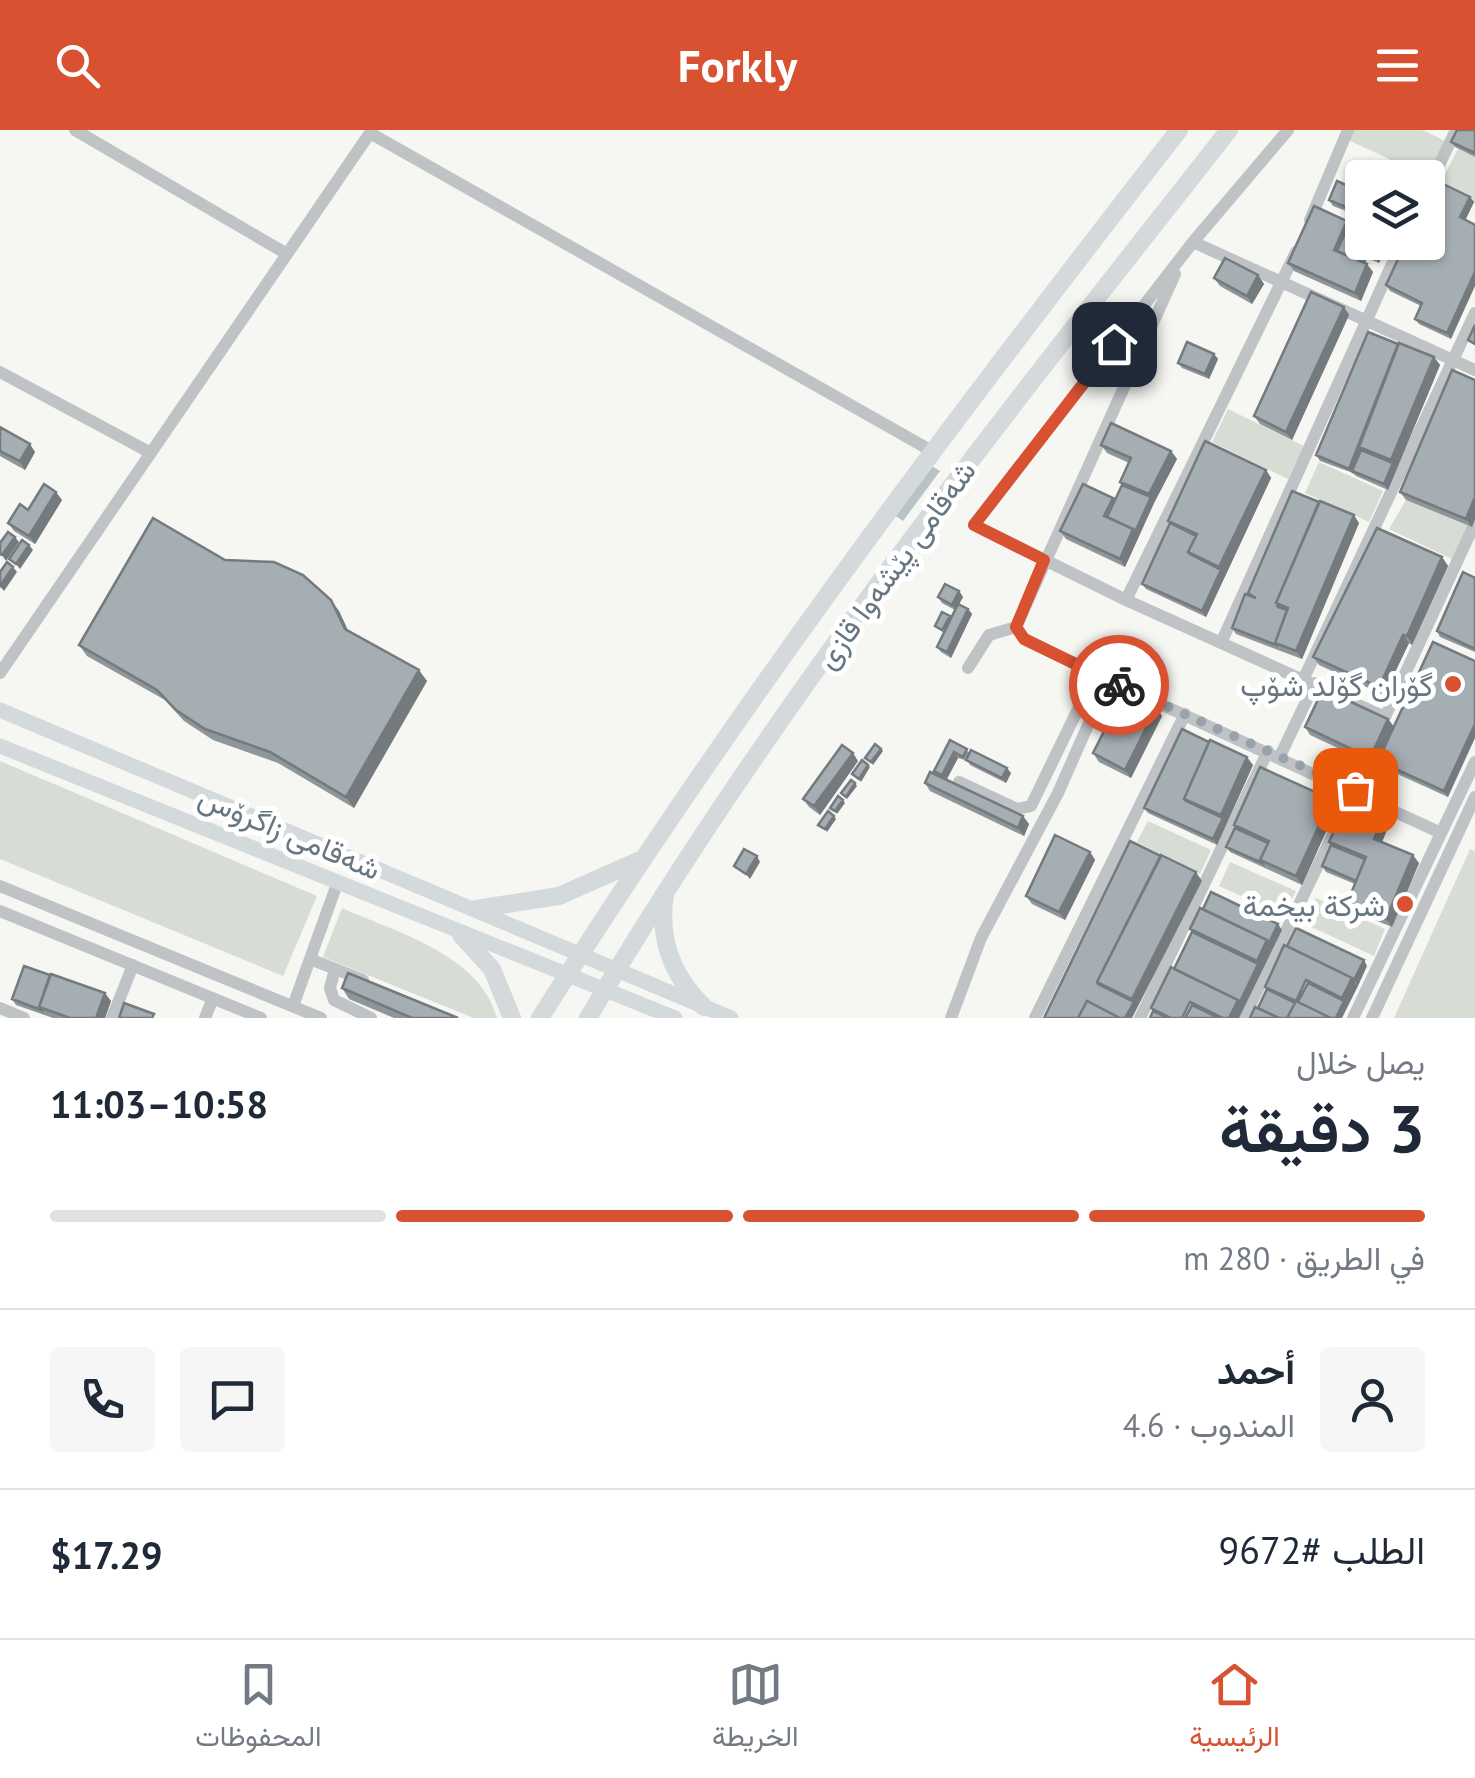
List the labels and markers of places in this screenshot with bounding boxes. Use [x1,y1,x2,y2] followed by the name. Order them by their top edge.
[1072,302,1157,387] pin
[1240,665,1433,706] place label: گۆران گۆلد شۆپ
[1442,673,1464,695] marker: گۆران گۆلد شۆپ
[1313,748,1398,833] pin
[1243,885,1385,924] place label: شركة بيخمة
[1394,893,1416,915] marker: شركة بيخمة

